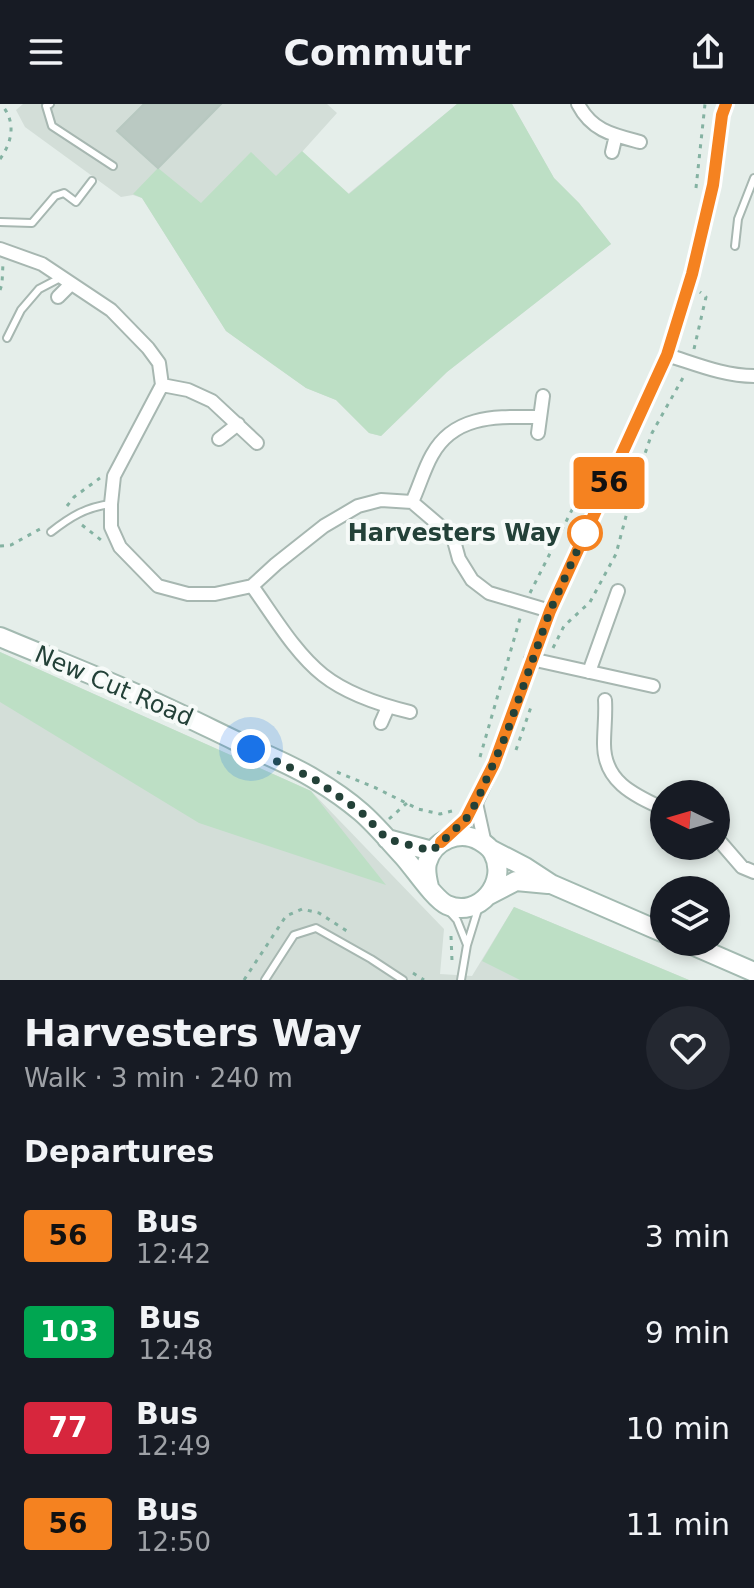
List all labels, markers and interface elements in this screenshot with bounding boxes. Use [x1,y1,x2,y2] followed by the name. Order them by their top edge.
[24,30,68,74] icon: menu
[686,30,730,74] icon: share
[284,32,470,73] text: Commutr
[573,457,645,509] line badge: 56
[590,466,628,499] text: 56
[568,516,602,550] marker: Harvesters Way
[348,519,561,547] place label: Harvesters Way
[31,640,197,732] street label: New Cut Road
[231,729,271,769] your location
[650,780,730,860] north arrow
[650,780,730,956] map controls
[650,876,730,956] button: layers
[646,1006,730,1090] button: heart
[24,1011,362,1055] text: Harvesters Way
[24,1063,293,1093] text: Walk · 3 min · 240 m
[24,1134,214,1169] text: Departures
[136,1204,198,1239] text: Bus
[49,1219,87,1252] text: 56
[645,1219,730,1254] text: 3 min
[136,1239,211,1269] text: 12:42
[138,1300,201,1335] text: Bus
[40,1315,98,1348] text: 103
[645,1315,730,1350] text: 9 min
[138,1335,213,1365] text: 12:48
[136,1396,198,1431] text: Bus
[49,1411,87,1444] text: 77
[626,1411,730,1446] text: 10 min
[136,1431,211,1461] text: 12:49
[136,1492,198,1527] text: Bus
[49,1507,87,1540] text: 56
[626,1507,730,1542] text: 11 min
[136,1527,211,1557] text: 12:50

